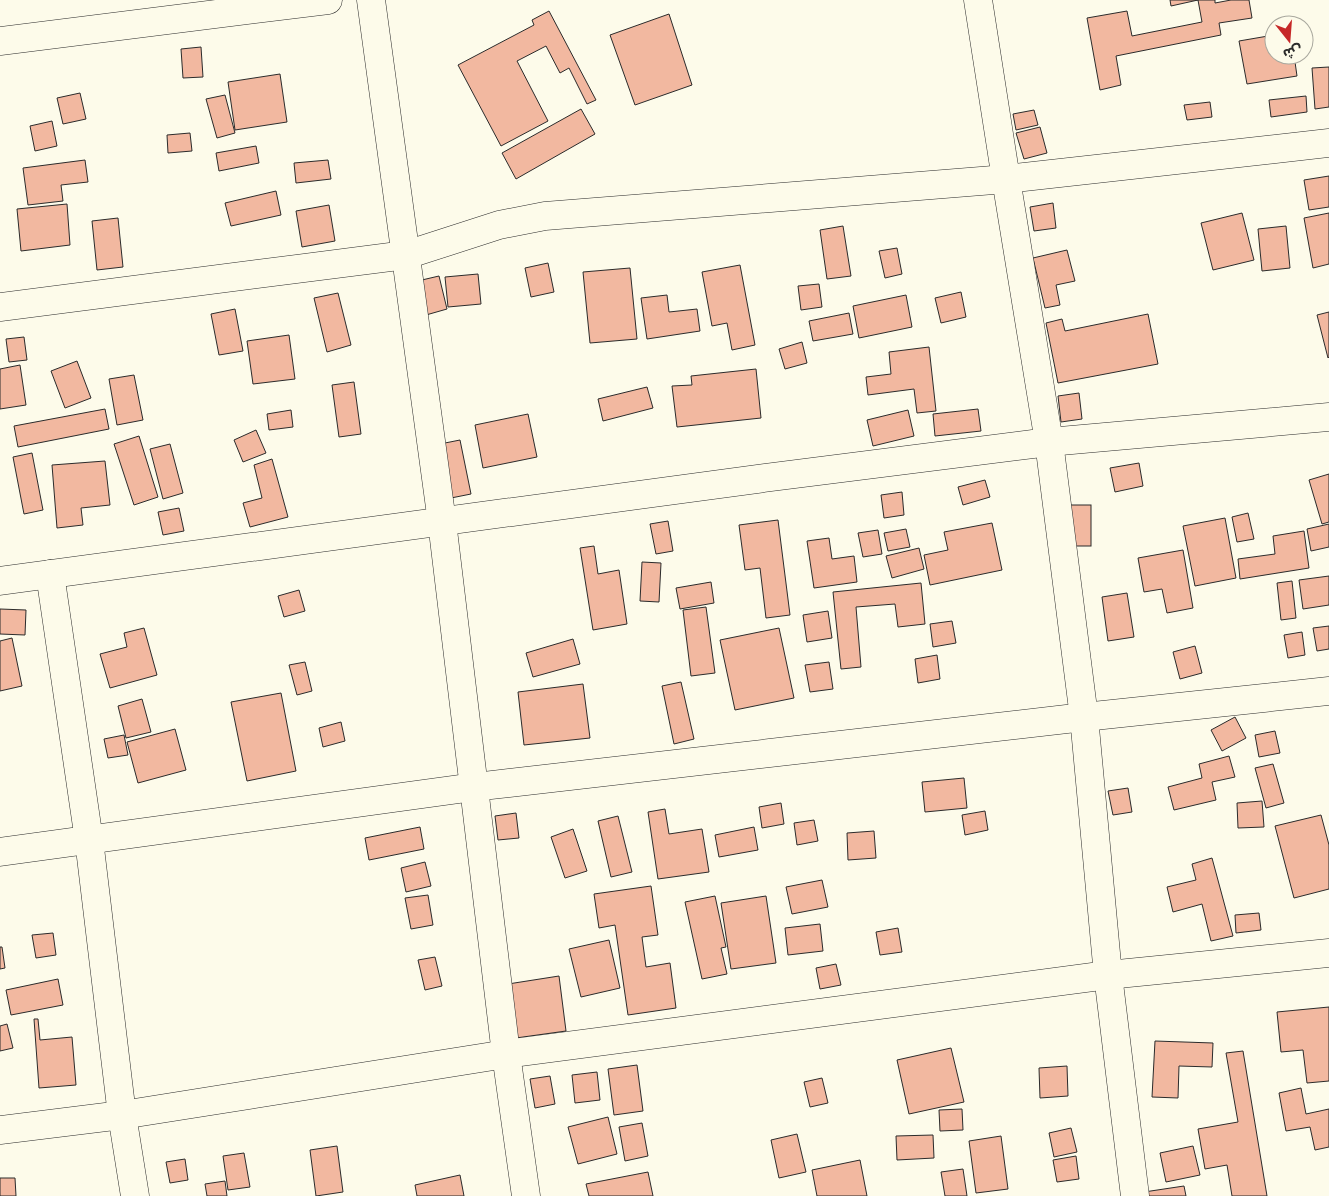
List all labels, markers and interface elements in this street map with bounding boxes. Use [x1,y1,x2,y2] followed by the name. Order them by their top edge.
[1264,15,1314,65] north arrow
[1281,41,1304,63] text: ش

